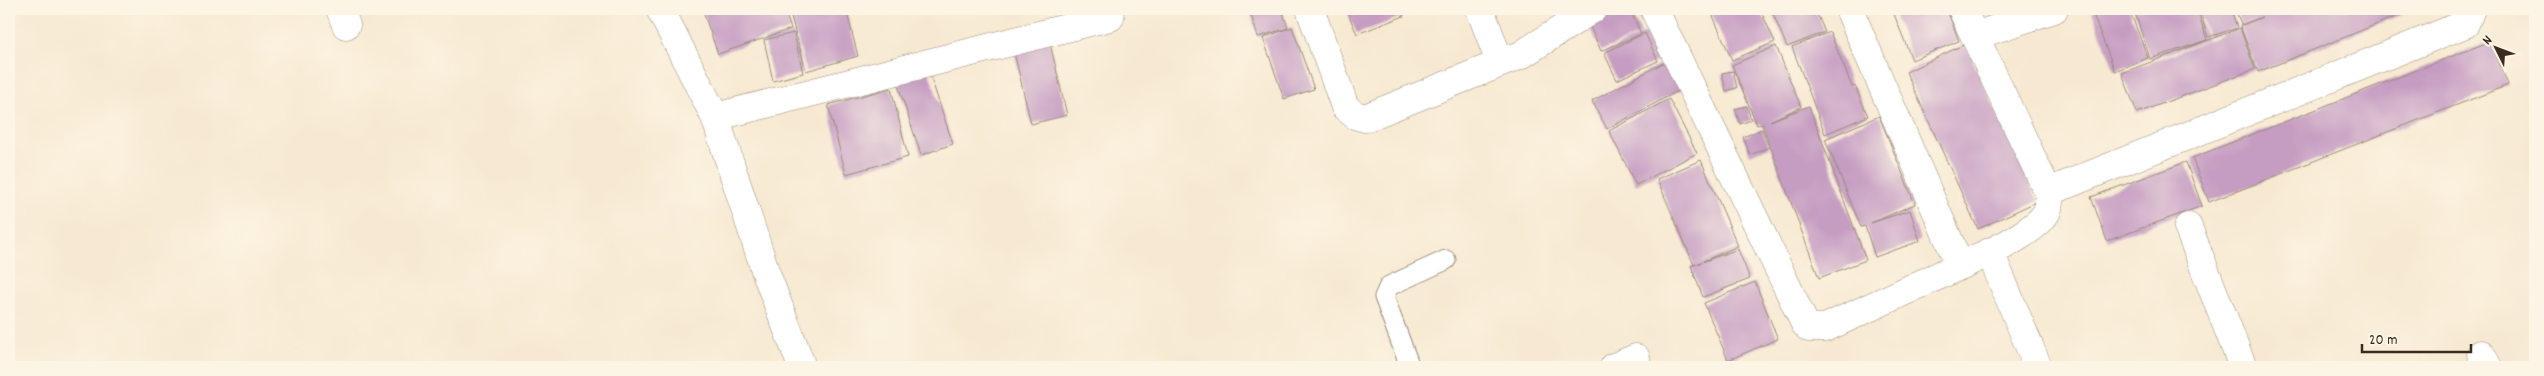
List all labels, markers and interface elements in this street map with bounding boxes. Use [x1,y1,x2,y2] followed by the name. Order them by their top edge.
[2472,22,2522,72] north arrow
[2478,31,2498,50] text: N
[2362,321,2470,353] scale bar
[2369,330,2397,352] text: 20 m

